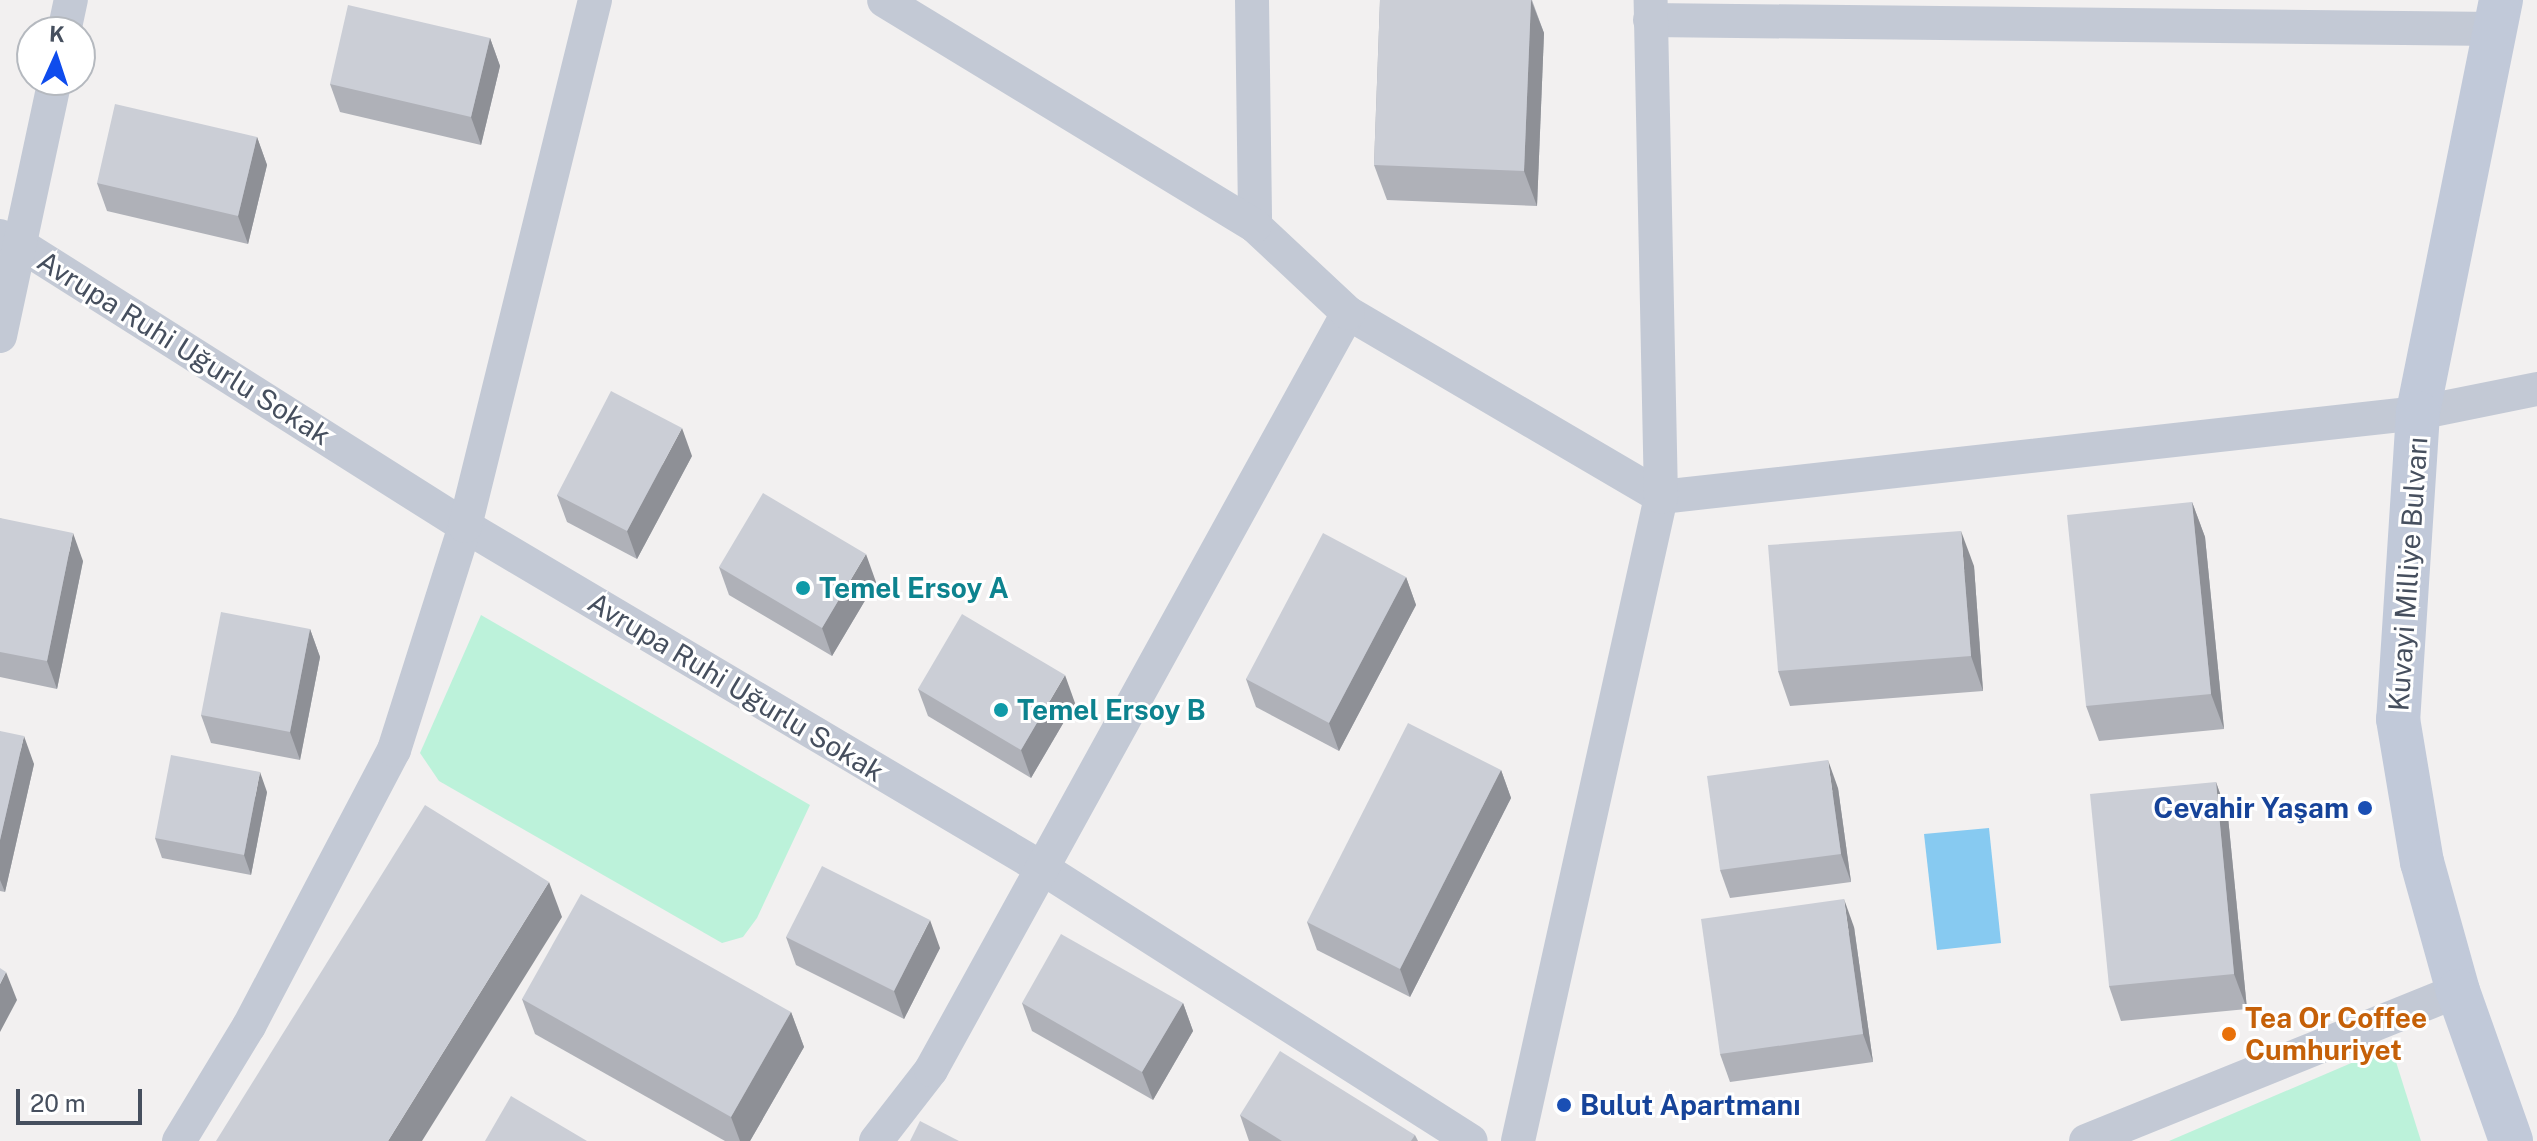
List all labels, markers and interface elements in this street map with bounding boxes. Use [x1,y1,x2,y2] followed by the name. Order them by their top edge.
[16,16,96,96] north arrow
[49,21,66,47] text: K
[31,244,337,452] street label: Avrupa Ruhi Uğurlu Sokak
[2382,436,2434,712] street label: Kuvayi Milliye Bulvarı
[819,571,1009,605] place label: Temel Ersoy A
[794,579,812,597] marker: Temel Ersoy A
[582,585,890,789] street label: Avrupa Ruhi Uğurlu Sokak
[1017,693,1206,727] place label: Temel Ersoy B
[992,701,1010,719] marker: Temel Ersoy B
[2153,791,2349,825] place label: Cevahir Yaşam
[2356,799,2374,817] marker: Cevahir Yaşam
[2245,1001,2427,1067] place label: Tea Or Coffee Cumhuriyet
[2220,1025,2238,1043] marker: Tea Or Coffee Cumhuriyet
[20,1073,146,1123] scale bar
[1580,1088,1801,1122] place label: Bulut Apartmanı
[30,1089,86,1117] text: 20 m
[1555,1096,1573,1114] marker: Bulut Apartmanı

